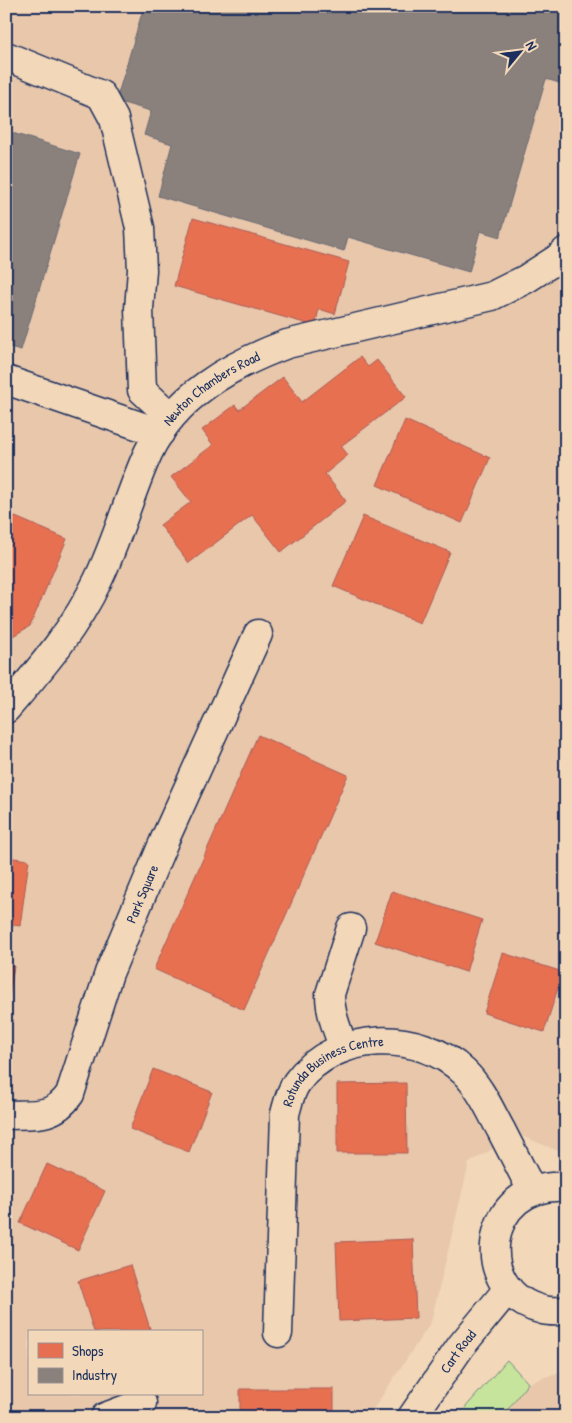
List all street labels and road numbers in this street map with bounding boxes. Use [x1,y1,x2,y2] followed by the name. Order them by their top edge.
[158,346,263,429] street label: Newton Chambers Road
[121,861,162,926] street label: Park Square
[277,1031,384,1109] street label: Rotunda Business Centre
[435,1325,480,1377] street label: Cart Road

